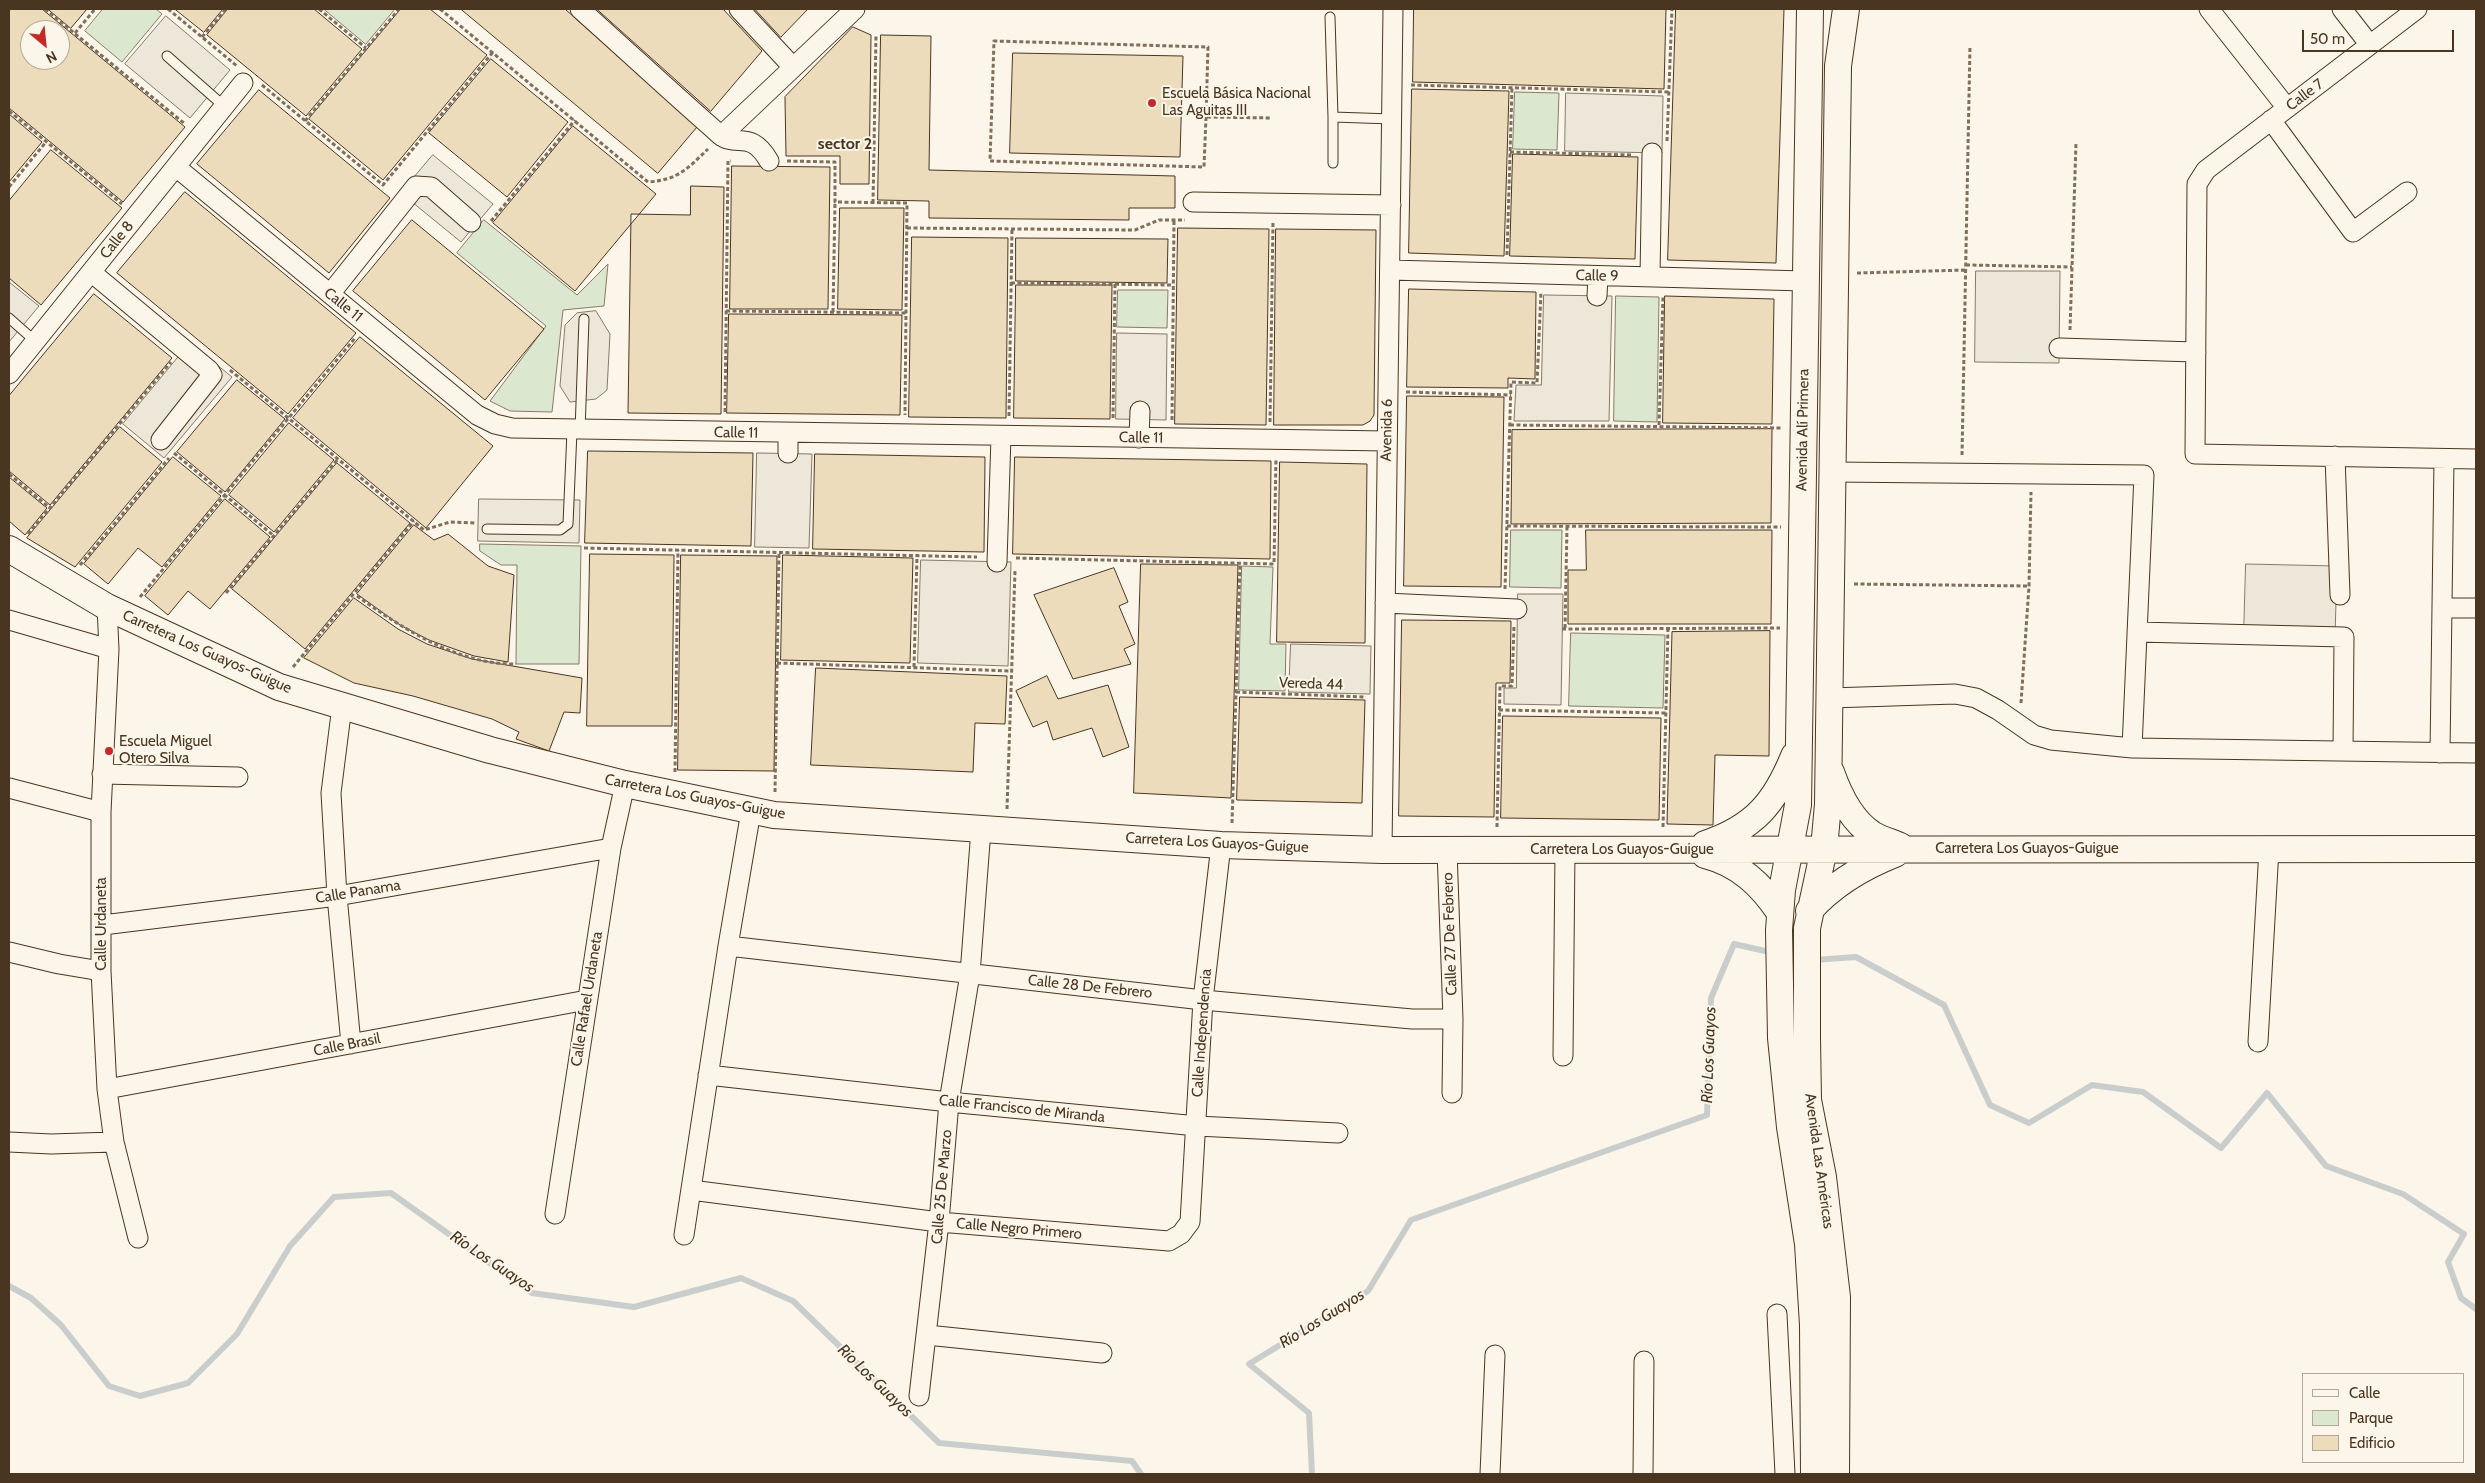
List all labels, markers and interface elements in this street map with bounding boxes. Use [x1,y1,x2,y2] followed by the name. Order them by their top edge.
[20,20,70,70] north arrow
[2305,20,2458,52] scale bar
[2310,30,2345,48] text: 50 m
[43,47,60,68] text: N
[2283,75,2327,115] street label: Calle 7
[1162,85,1311,120] place label: Escuela Básica Nacional Las Aguitas III
[1146,97,1158,109] marker: Escuela Básica Nacional Las Aguitas III
[818,134,872,154] district label: sector 2
[96,217,138,263] street label: Calle 8
[1575,267,1619,285] street label: Calle 9
[320,284,366,326] street label: Calle 11
[1793,369,1813,491] street label: Avenida Alí Primera
[1377,399,1397,461] street label: Avenida 6
[714,424,758,442] street label: Calle 11
[1119,429,1163,447] street label: Calle 11
[120,606,294,698] street label: Carretera Los Guayos-Guigue
[1279,674,1343,694] street label: Vereda 44
[119,733,212,768] place label: Escuela Miguel Otero Silva
[103,745,115,757] marker: Escuela Miguel Otero Silva
[603,771,787,823] street label: Carretera Los Guayos-Guigue
[1125,829,1309,857] street label: Carretera Los Guayos-Guigue
[1935,840,2119,858] street label: Carretera Los Guayos-Guigue
[1530,841,1714,859] street label: Carretera Los Guayos-Guigue
[1439,872,1461,996] street label: Calle 27 De Febrero
[314,876,402,908] street label: Calle Panama
[93,877,111,971] street label: Calle Urdaneta
[567,930,607,1068] street label: Calle Rafael Urdaneta
[1189,968,1215,1098] street label: Calle Independencia
[1027,972,1153,1002] street label: Calle 28 De Febrero
[1698,1006,1720,1104] water label: Río Los Guayos
[312,1030,382,1060] street label: Calle Brasil
[938,1091,1106,1127] street label: Calle Francisco de Miranda
[1801,1092,1837,1230] street label: Avenida Las Américas
[928,1129,956,1245] street label: Calle 25 De Marzo
[955,1215,1083,1243] street label: Calle Negro Primero
[447,1227,537,1297] water label: Río Los Guayos
[1276,1285,1368,1353] water label: Río Los Guayos
[834,1340,916,1422] water label: Río Los Guayos
[2302,1373,2465,1463] legend
[2349,1384,2380,1402] text: Calle
[2349,1409,2393,1427] text: Parque
[2349,1434,2395,1452] text: Edificio

